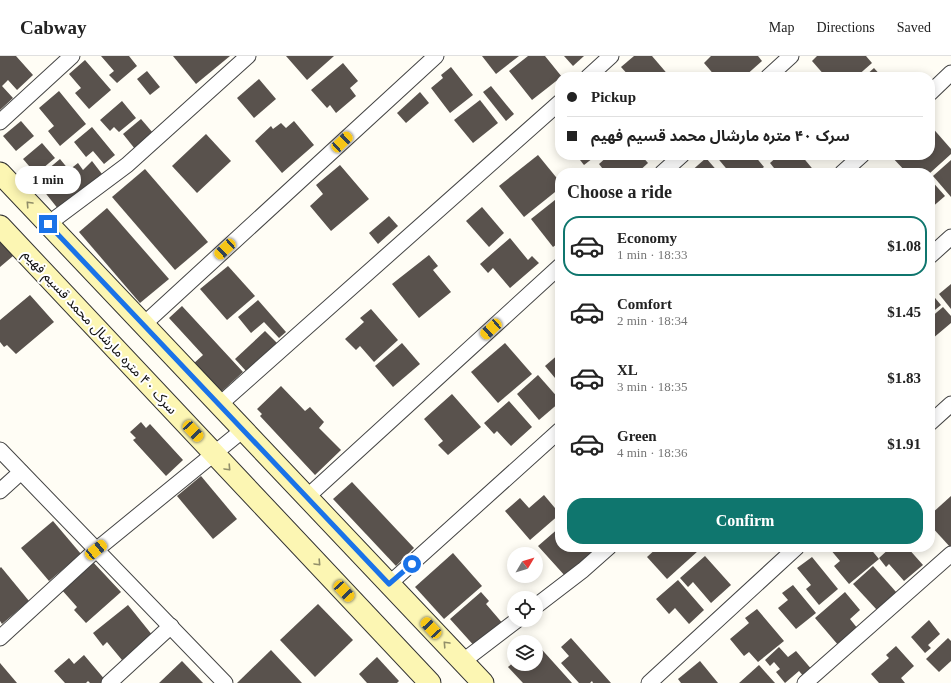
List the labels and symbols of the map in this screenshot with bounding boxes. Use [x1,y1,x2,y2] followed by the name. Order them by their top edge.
[329,129,355,155] car
[15,166,81,194] callout: 1 min
[27,202,34,209] one-way arrow
[39,215,57,233] route end
[212,236,238,262] car
[18,247,180,419] street label: سرک ۴۰ متره مارشال محمد قسیم فهیم
[478,317,504,341] car
[180,418,206,444] car
[224,464,231,471] one-way arrow
[83,538,109,562] car
[507,547,543,583] north arrow
[403,555,421,573] route start
[313,558,320,566] one-way arrow
[331,578,357,604] car
[418,615,444,641] car
[444,642,451,649] one-way arrow

